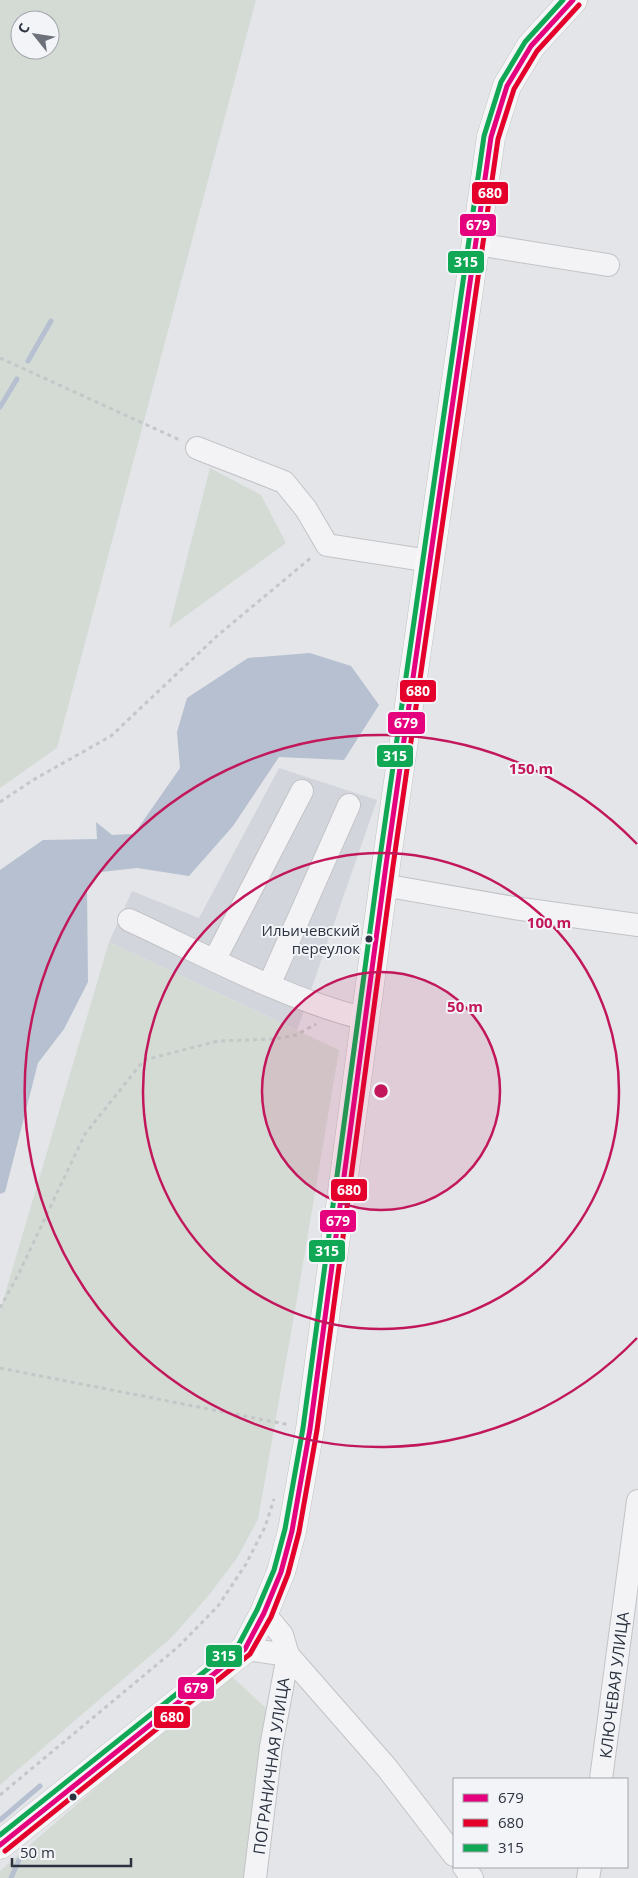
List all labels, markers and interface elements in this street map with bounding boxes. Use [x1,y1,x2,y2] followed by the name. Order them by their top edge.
[10,10,60,60] north arrow
[13,20,34,37] text: С
[471,181,509,205] line badge: 680
[478,183,502,202] text: 680
[459,213,497,237] line badge: 679
[466,215,490,234] text: 679
[447,250,485,274] line badge: 315
[454,252,478,271] text: 315
[399,679,437,703] line badge: 680
[406,681,430,700] text: 680
[387,711,426,735] line badge: 679
[394,713,418,732] text: 679
[376,744,414,768] line badge: 315
[383,746,407,765] text: 315
[509,758,553,778] text: 150 m
[527,912,571,932] text: 100 m
[261,920,360,958] place label: Ильичевский переулок
[364,934,374,944] marker: Ильичевский переулок
[447,996,483,1016] text: 50 m
[372,1082,390,1100] centre of rings
[330,1178,368,1202] line badge: 680
[337,1180,361,1199] text: 680
[319,1209,357,1233] line badge: 679
[326,1211,350,1230] text: 679
[308,1239,346,1263] line badge: 315
[315,1241,339,1260] text: 315
[594,1609,634,1760] street label: КЛЮЧЕВАЯ УЛИЦА
[205,1644,243,1668] line badge: 315
[212,1646,236,1665] text: 315
[248,1675,294,1856] street label: ПОГРАНИЧНАЯ УЛИЦА
[177,1676,215,1700] line badge: 679
[184,1678,208,1697] text: 679
[153,1705,191,1729] line badge: 680
[160,1707,184,1726] text: 680
[453,1778,628,1868] legend
[498,1787,524,1807] text: 679
[68,1792,78,1802] unlabelled marker
[498,1812,524,1832] text: 680
[12,1836,131,1868] scale bar
[498,1837,524,1857] text: 315
[20,1842,55,1862] text: 50 m

